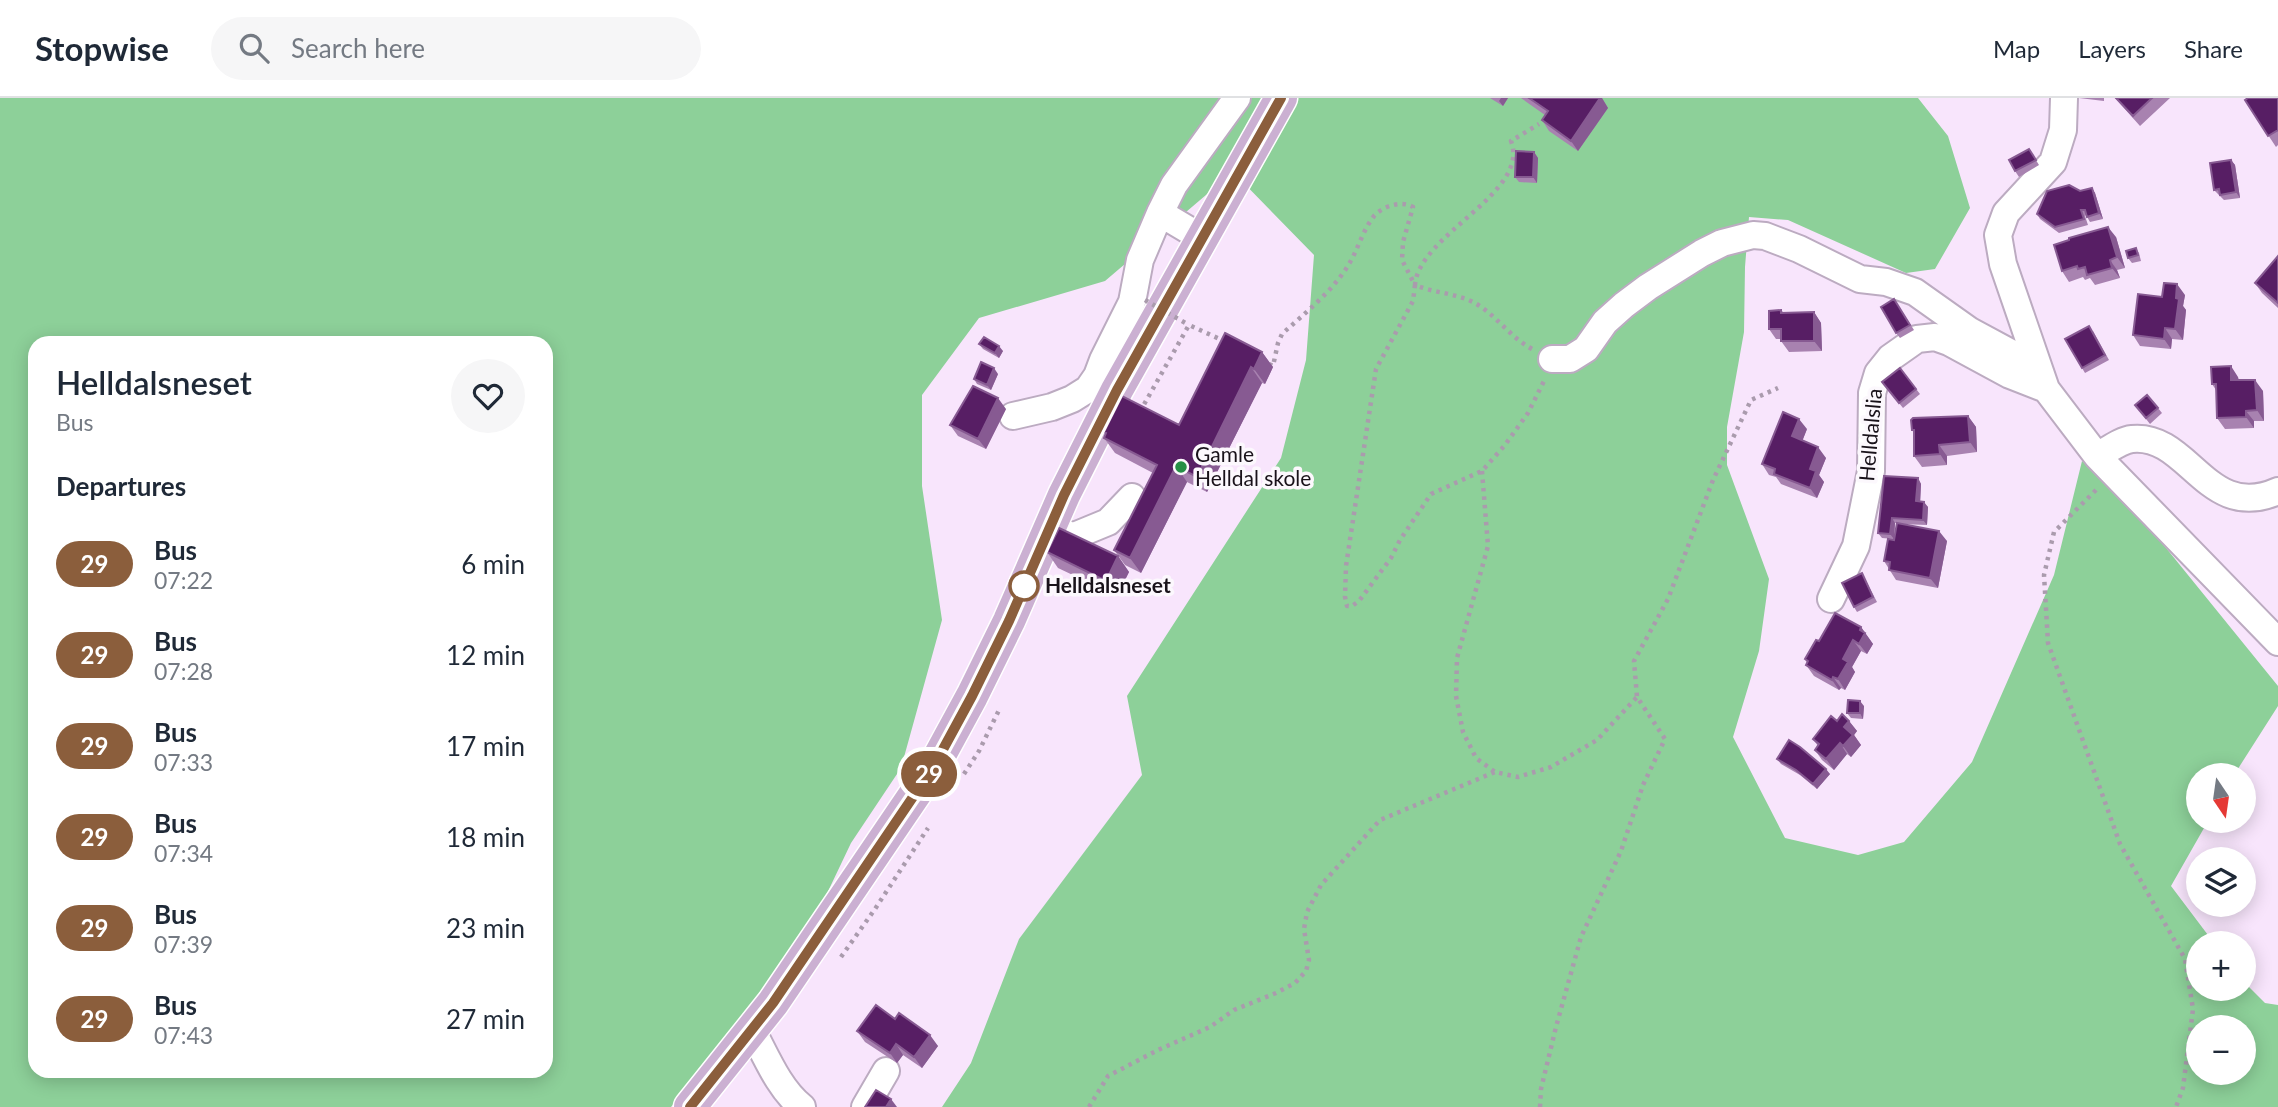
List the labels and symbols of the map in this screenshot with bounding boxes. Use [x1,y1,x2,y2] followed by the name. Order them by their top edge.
[1853,387,1886,482] street label: Helldalslia
[1195,441,1311,490] place label: Gamle Helldal skole
[1173,459,1189,475] marker: Gamle Helldal skole
[1009,571,1039,601] marker: Helldalsneset
[1045,572,1171,597] place label: Helldalsneset
[898,751,960,797] line badge: 29
[2186,763,2256,833] north arrow

